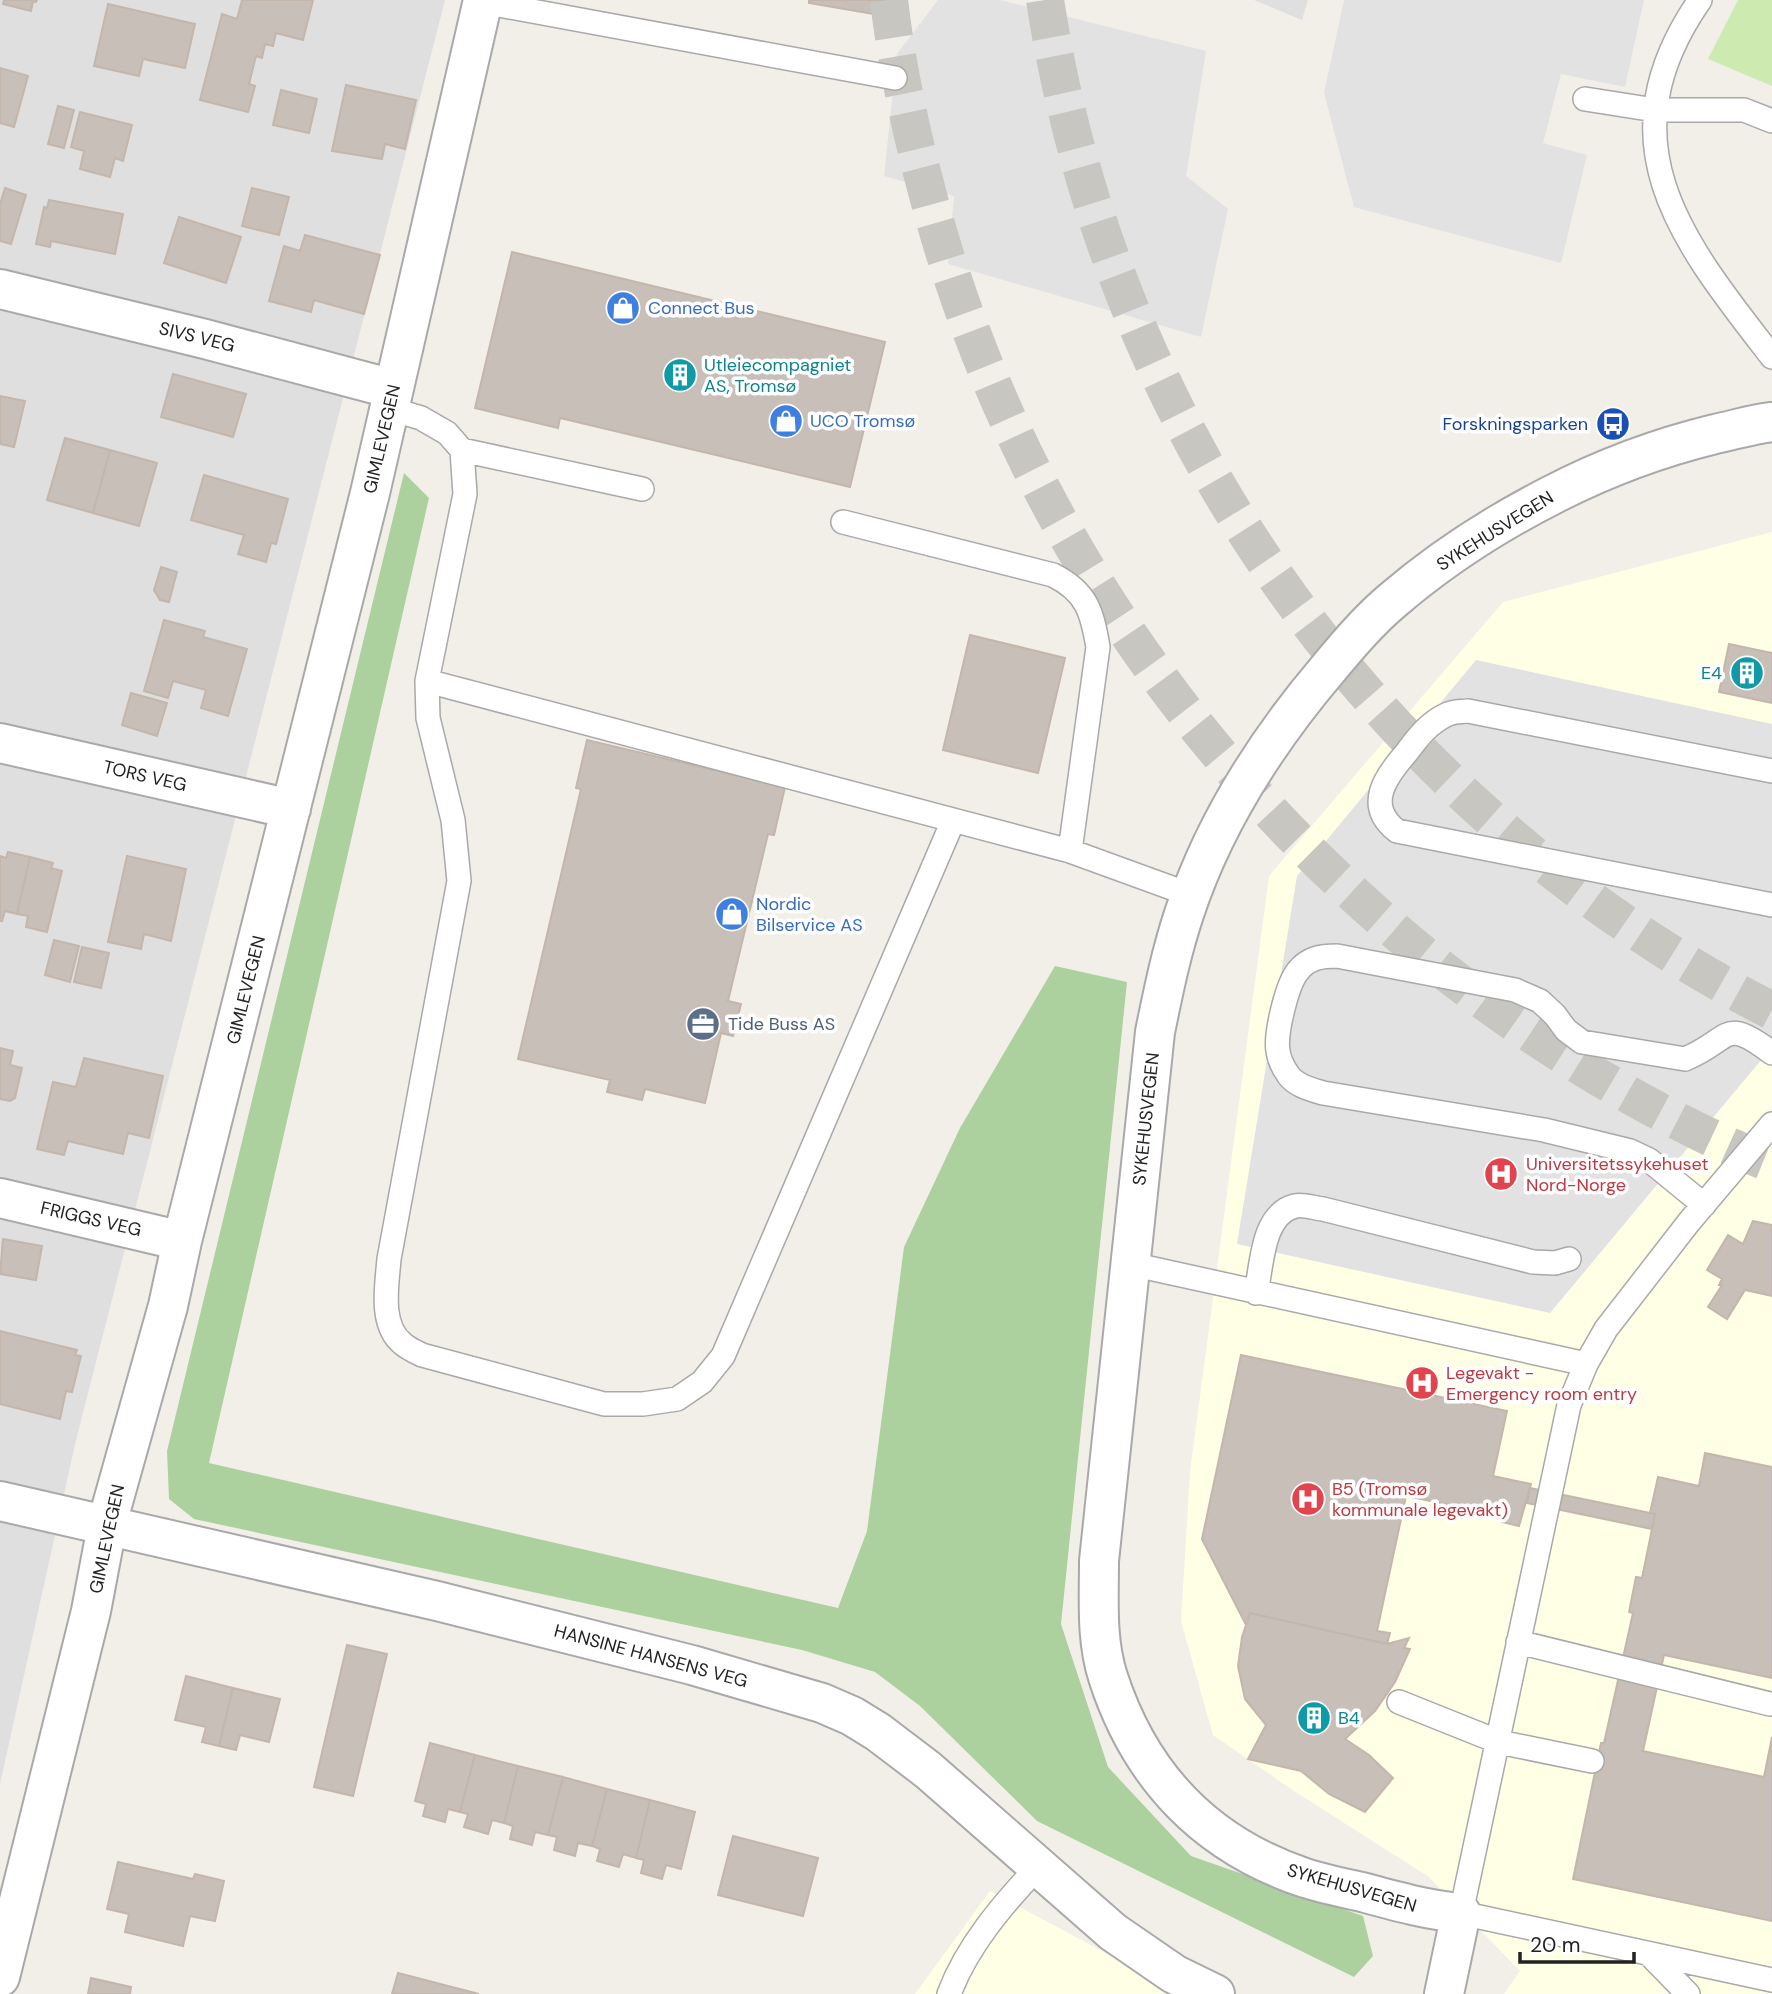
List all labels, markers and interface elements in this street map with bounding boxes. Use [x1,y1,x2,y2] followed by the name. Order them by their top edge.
[604,289,642,327] shop icon: Connect Bus
[648,296,755,320] place label: Connect Bus
[157,316,237,358] street label: SIVS VEG
[704,353,851,398] place label: Utleiecompagniet AS, Tromsø
[661,356,699,394] building icon: Utleiecompagniet AS, Tromsø
[358,382,406,496] street label: GIMLEVEGEN
[767,402,805,440] shop icon: UCO Tromsø
[1594,405,1632,443] bus stop icon: Forskningsparken
[810,409,916,433] place label: UCO Tromsø
[1443,412,1588,436] place label: Forskningsparken
[1432,485,1558,577] street label: SYKEHUSVEGEN
[1728,654,1766,692] building icon: E4
[1701,661,1722,685] place label: E4
[101,755,189,797] street label: TORS VEG
[756,892,863,937] place label: Nordic Bilservice AS
[713,895,751,933] shop icon: Nordic Bilservice AS
[221,933,271,1047] street label: GIMLEVEGEN
[684,1005,722,1043] office icon: Tide Buss AS
[728,1012,835,1036] place label: Tide Buss AS
[1127,1051,1165,1187] street label: SYKEHUSVEGEN
[1526,1152,1709,1197] place label: Universitetssykehuset Nord-Norge
[1482,1155,1520,1193] hospital icon: Universitetssykehuset Nord-Norge
[38,1196,144,1242] street label: FRIGGS VEG
[1446,1361,1637,1406] place label: Legevakt - Emergency room entry
[1403,1364,1441,1402] hospital icon: Legevakt - Emergency room entry
[1332,1477,1508,1522] place label: B5 (Tromsø kommunale legevakt)
[1289,1480,1327,1518] hospital icon: B5 (Tromsø kommunale legevakt)
[84,1482,130,1596] street label: GIMLEVEGEN
[552,1619,750,1693] street label: HANSINE HANSENS VEG
[1295,1699,1333,1737] building icon: B4
[1338,1706,1360,1730] place label: B4
[1284,1858,1420,1918] street label: SYKEHUSVEGEN
[1520,1920,1634,1964] scale bar
[1530,1931,1581,1959] text: 20 m

